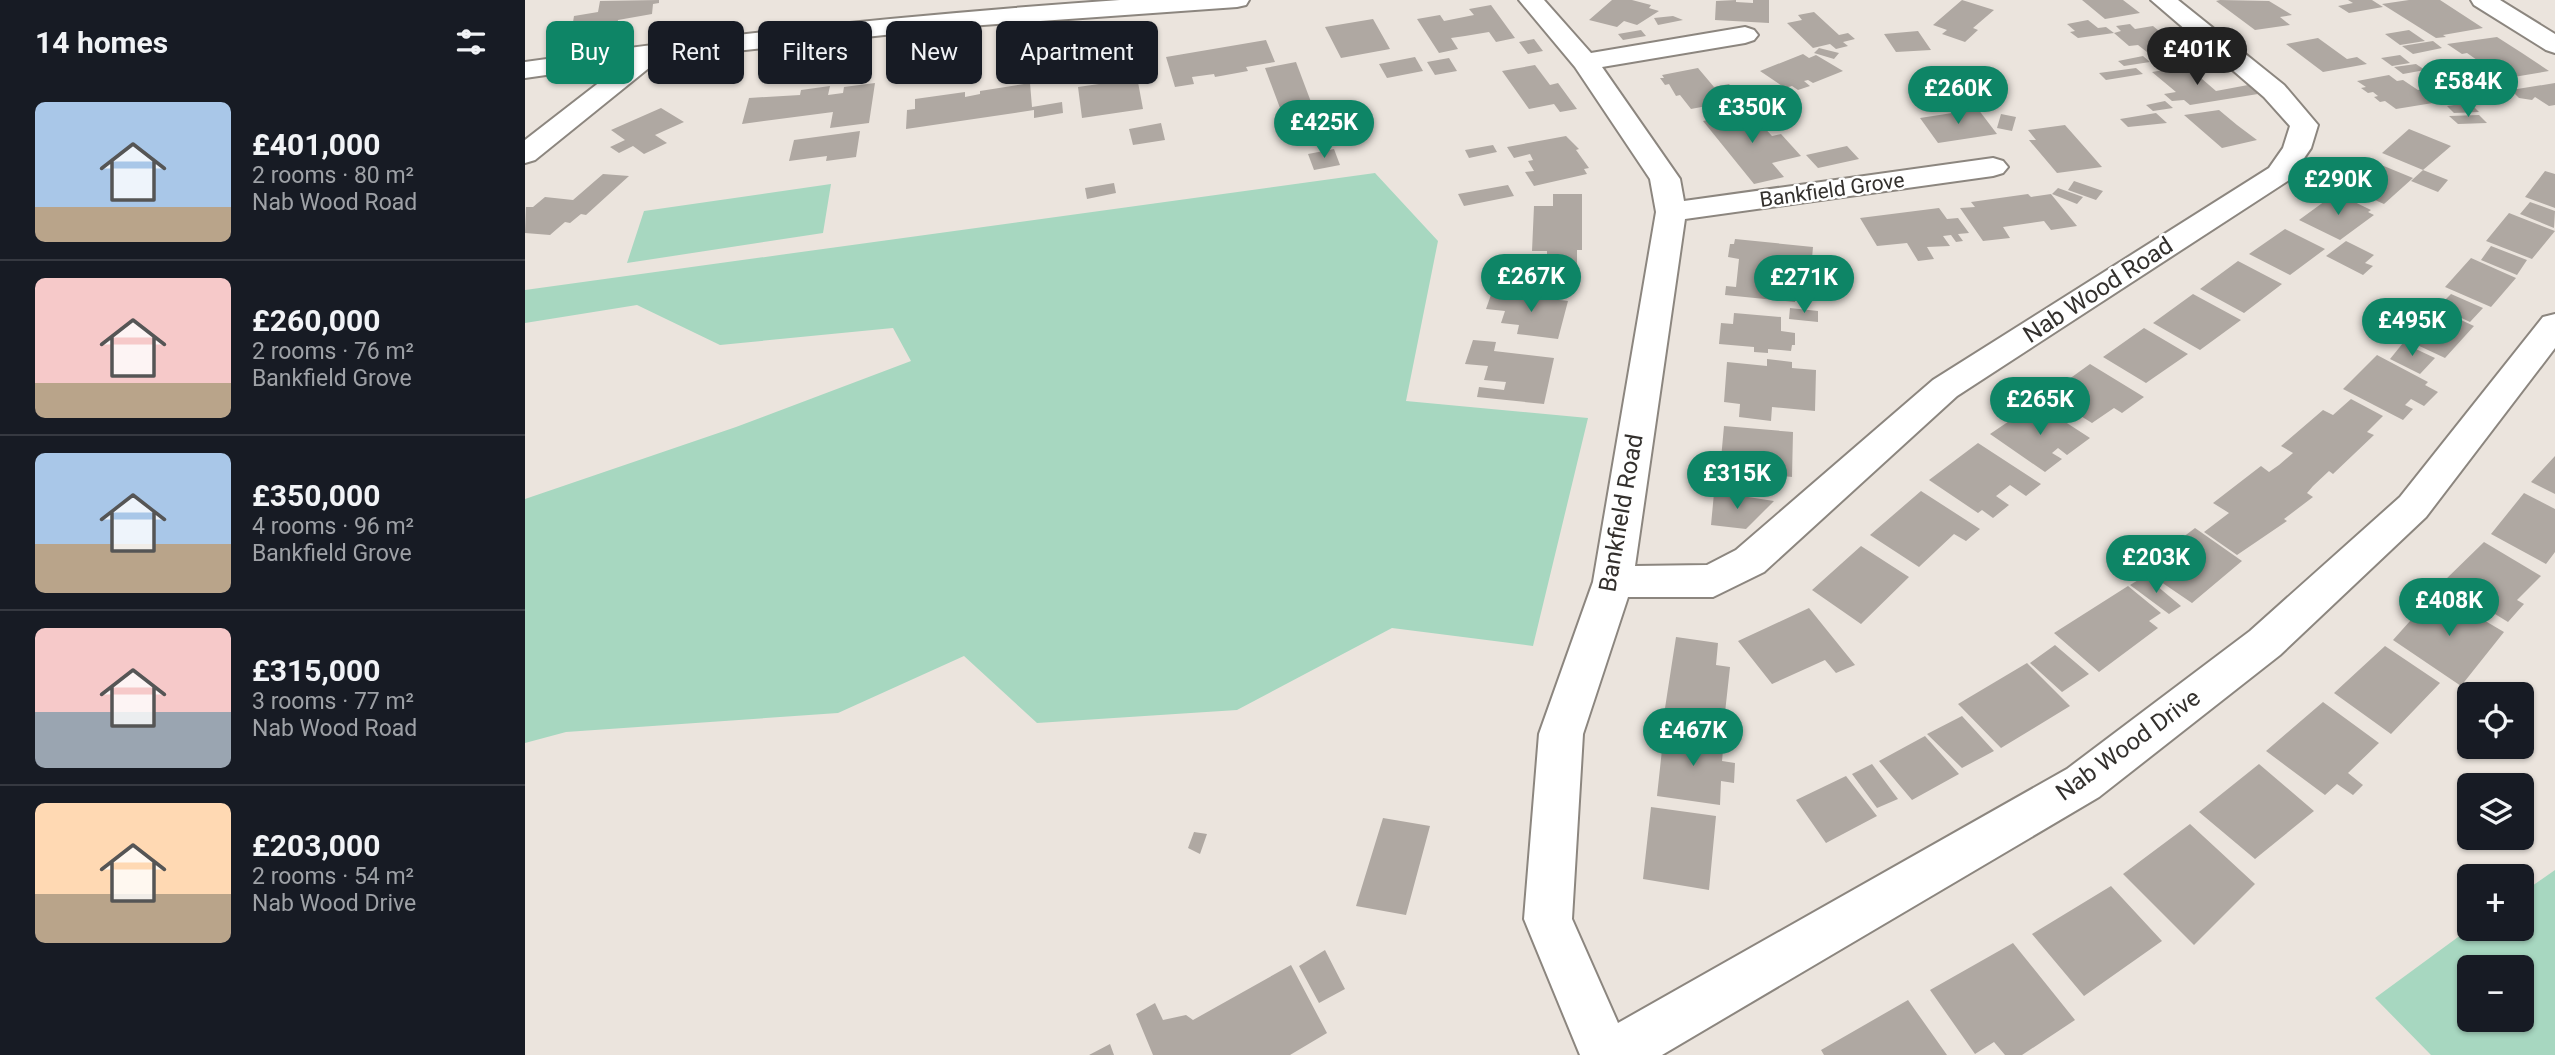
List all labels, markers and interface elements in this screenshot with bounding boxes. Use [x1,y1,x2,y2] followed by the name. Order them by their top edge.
[546,21,634,84] chip: Buy
[648,21,744,84] chip: Rent
[758,21,872,84] chip: Filters
[886,21,982,84] chip: New
[996,21,1158,84] chip: Apartment
[452,23,490,61] icon: filters
[35,25,168,60] text: 14 homes
[2148,28,2246,87] pin: £401K
[2163,36,2231,63] text: £401K
[2419,60,2517,119] pin: £584K
[1909,66,2007,126] pin: £260K
[2434,68,2502,95] text: £584K
[1924,75,1992,102] text: £260K
[1703,86,1801,145] pin: £350K
[1718,94,1786,121] text: £350K
[1275,100,1373,160] pin: £425K
[1290,109,1358,136] text: £425K
[252,127,380,162] text: £401,000
[91,130,175,214] icon: home
[2289,158,2387,217] pin: £290K
[252,162,414,189] text: 2 rooms · 80 m²
[2304,166,2372,193] text: £290K
[1758,168,1906,212] street label: Bankfield Grove
[252,189,417,216] text: Nab Wood Road
[2018,231,2178,349] street label: Nab Wood Road
[1482,254,1580,314] pin: £267K
[1755,256,1853,315] pin: £271K
[1497,263,1565,290] text: £267K
[1770,264,1838,291] text: £271K
[2363,298,2461,358] pin: £495K
[252,303,380,338] text: £260,000
[91,306,175,390] icon: home
[2378,307,2446,334] text: £495K
[252,338,414,365] text: 2 rooms · 76 m²
[252,365,412,392] text: Bankfield Grove
[1991,378,2089,437] pin: £265K
[2006,386,2074,413] text: £265K
[1593,432,1649,594] street label: Bankfield Road
[1688,452,1786,511] pin: £315K
[1703,460,1771,487] text: £315K
[252,478,380,513] text: £350,000
[91,481,175,565] icon: home
[252,513,414,540] text: 4 rooms · 96 m²
[2107,536,2205,595] pin: £203K
[252,540,412,567] text: Bankfield Grove
[2122,544,2190,571] text: £203K
[2400,578,2498,638] pin: £408K
[2415,587,2483,614] text: £408K
[252,653,380,688] text: £315,000
[91,656,175,740] icon: home
[2457,682,2534,1032] map controls
[2457,682,2534,759] button: locate
[2050,683,2206,807] street label: Nab Wood Drive
[252,688,414,715] text: 3 rooms · 77 m²
[1644,708,1742,768] pin: £467K
[252,715,417,742] text: Nab Wood Road
[1659,717,1727,744] text: £467K
[2457,773,2534,850] button: layers
[252,828,380,863] text: £203,000
[91,831,175,915] icon: home
[252,863,414,890] text: 2 rooms · 54 m²
[2457,864,2534,941] button: +
[252,890,416,917] text: Nab Wood Drive
[2457,955,2534,1032] button: −

